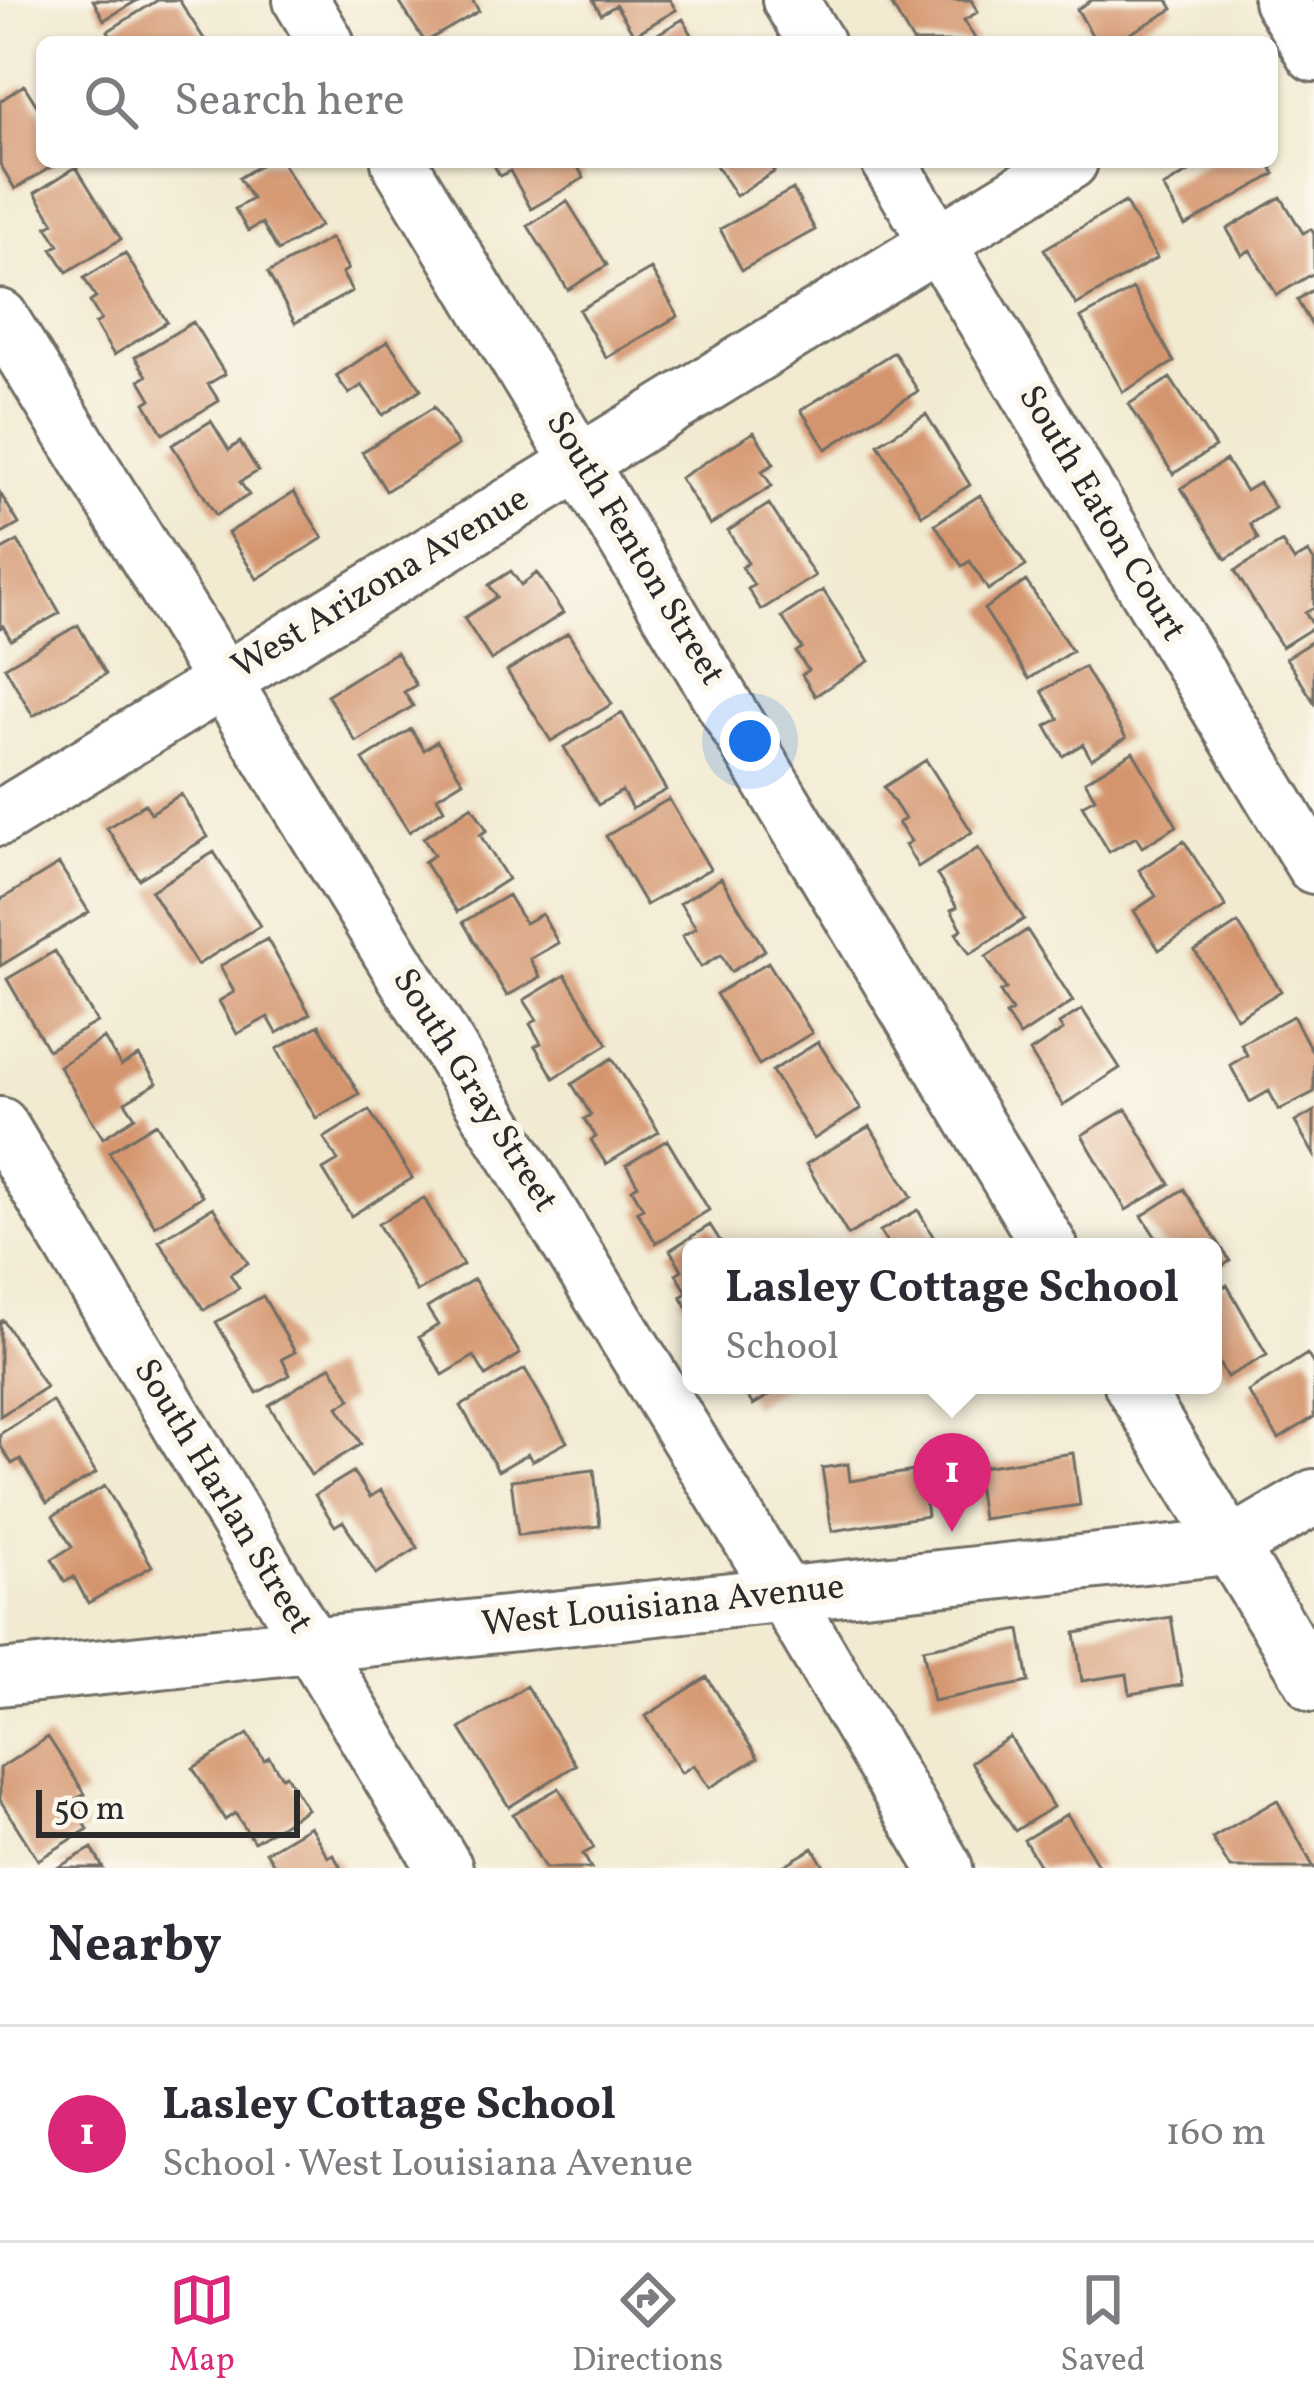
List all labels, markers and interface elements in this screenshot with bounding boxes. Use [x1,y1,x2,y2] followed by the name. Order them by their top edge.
[36,36,1278,168] search box
[78,69,144,135] icon: search
[174,71,405,134] text: Search here
[1005,377,1197,651] street label: South Eaton Court
[532,402,736,696] street label: South Fenton Street
[223,475,539,693] street label: West Arizona Avenue
[720,711,780,771] your location
[379,960,569,1222] street label: South Gray Street
[682,1238,1222,1394] popup
[725,1258,1179,1321] text: Lasley Cottage School
[725,1321,839,1375] text: School
[120,1350,324,1644] street label: South Harlan Street
[913,1433,991,1532] pin: 1
[479,1563,847,1651] street label: West Louisiana Avenue
[36,1784,300,1837] scale bar
[54,1788,125,1834] text: 50 m
[48,1911,222,1982] text: Nearby
[162,2075,616,2138] text: Lasley Cottage School
[79,2107,95,2161] text: 1
[1165,2107,1266,2161] text: 160 m
[162,2138,693,2192] text: School · West Louisiana Avenue
[169,2267,235,2385] tab: Map
[572,2267,723,2385] tab: Directions
[1060,2267,1145,2385] tab: Saved

